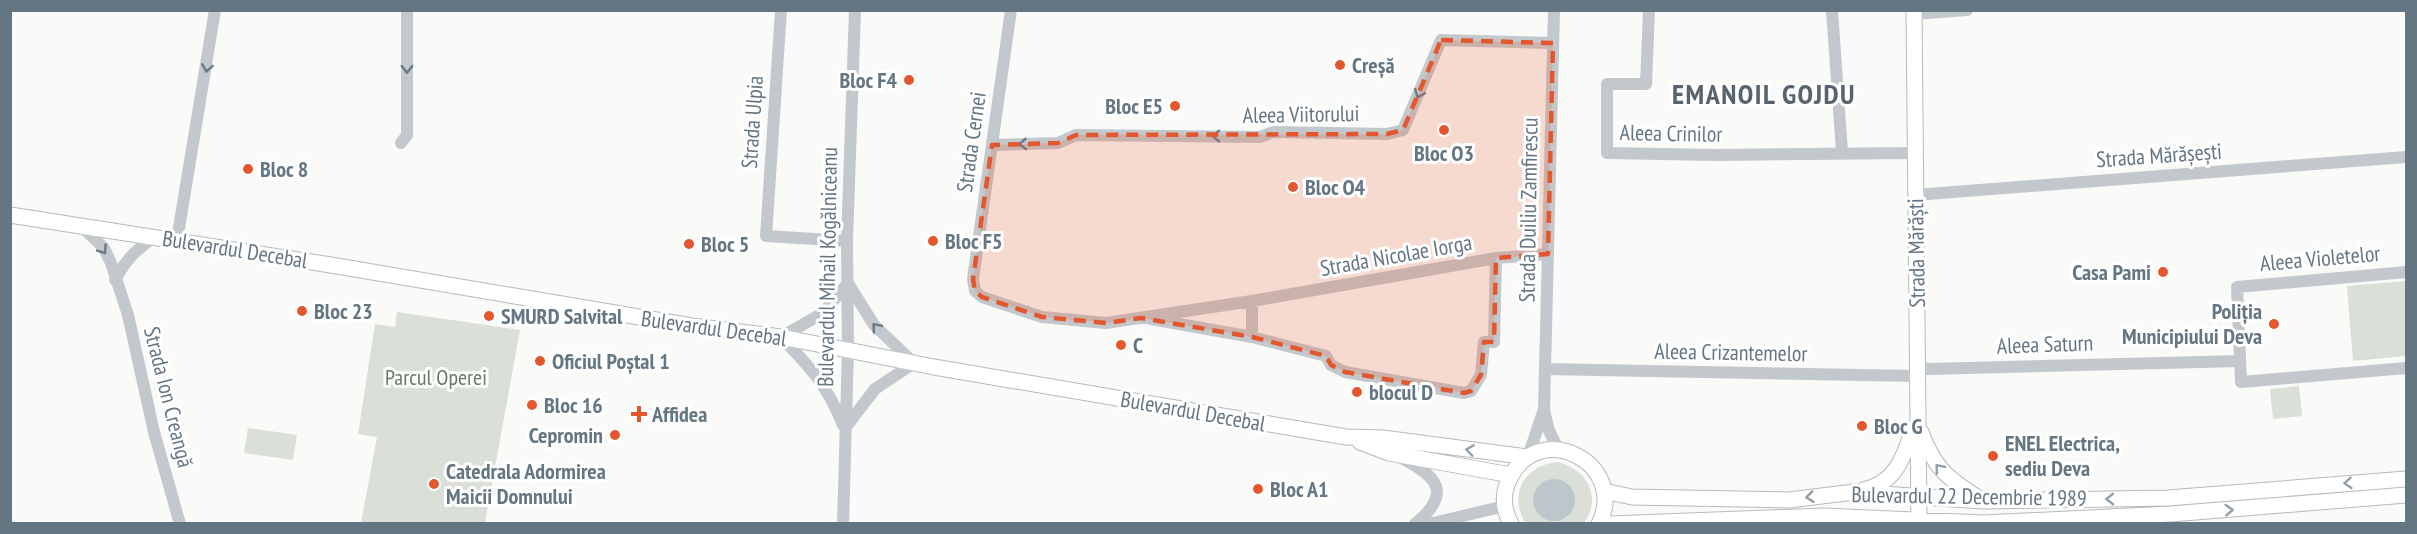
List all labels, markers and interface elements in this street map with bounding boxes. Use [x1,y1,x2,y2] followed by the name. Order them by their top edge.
[1352,51,1395,79] place label: Creșă
[1333,58,1347,72] marker: Creșă
[202,64,214,73] one-way arrow
[401,64,413,73] one-way arrow
[840,66,897,94] place label: Bloc F4
[902,73,916,87] marker: Bloc F4
[735,75,769,169] street label: Strada Ulpia
[1672,75,1856,112] district label: EMANOIL GOJDU
[1414,88,1426,99] one-way arrow
[950,90,992,194] street label: Strada Cernei
[1105,92,1163,120] place label: Bloc E5
[1168,99,1182,113] marker: Bloc E5
[1242,99,1360,129] street label: Aleea Viitorului
[1512,117,1544,303] street label: Strada Duiliu Zamfirescu
[1619,118,1723,148] street label: Aleea Crinilor
[1437,123,1451,137] marker: Bloc O3
[1211,130,1220,142] one-way arrow
[2095,137,2223,173] street label: Strada Mărășești
[1018,138,1027,150] one-way arrow
[1414,139,1474,167] place label: Bloc O3
[811,147,843,387] street label: Bulevardul Mihail Kogălniceanu
[260,155,308,183] place label: Bloc 8
[241,162,255,176] marker: Bloc 8
[1305,173,1366,201] place label: Bloc O4
[1286,180,1300,194] marker: Bloc O4
[1901,198,1931,308] street label: Strada Mărăști
[160,224,310,274] street label: Bulevardul Decebal
[945,227,1002,255] place label: Bloc F5
[1318,228,1474,282] street label: Strada Nicolae Iorga
[701,230,749,258] place label: Bloc 5
[926,234,940,248] marker: Bloc F5
[682,237,696,251] marker: Bloc 5
[2259,239,2381,277] street label: Aleea Violetelor
[96,244,107,255] one-way arrow
[2072,258,2151,286] place label: Casa Pami
[2156,265,2170,279] marker: Casa Pami
[314,297,373,325] place label: Bloc 23
[2122,297,2262,350] place label: Poliția Municipiului Deva
[501,302,623,330] place label: SMURD Salvital
[295,304,309,318] marker: Bloc 23
[640,304,789,352] street label: Bulevardul Decebal
[482,309,496,323] marker: SMURD Salvital
[2267,317,2281,331] marker: Poliția Municipiului Deva
[872,323,883,334] one-way arrow
[138,324,200,470] street label: Strada Ion Creangă
[1996,328,2094,360] street label: Aleea Saturn
[1133,331,1143,359] place label: C
[1654,337,1808,367] street label: Aleea Crizantemelor
[1114,338,1128,352] marker: C
[552,347,670,375] place label: Oficiul Poștal 1
[533,354,547,368] marker: Oficiul Poștal 1
[385,363,487,391] park label: Parcul Operei
[1369,378,1433,406] place label: blocul D
[1118,384,1268,438] street label: Bulevardul Decebal
[1350,385,1364,399] marker: blocul D
[544,391,603,419] place label: Bloc 16
[525,398,539,412] marker: Bloc 16
[651,400,707,428] place label: Affidea
[630,405,648,423] marker: Affidea
[1874,412,1922,440] place label: Bloc G
[1855,419,1869,433] marker: Bloc G
[529,421,603,449] place label: Cepromin
[608,428,622,442] marker: Cepromin
[2005,429,2120,482] place label: ENEL Electrica, sediu Deva
[1465,444,1475,456] one-way arrow
[1986,449,2000,463] marker: ENEL Electrica, sediu Deva
[446,457,606,510] place label: Catedrala Adormirea Maicii Domnului
[1935,464,1946,475] one-way arrow
[1270,475,1328,503] place label: Bloc A1
[427,477,441,491] marker: Catedrala Adormirea Maicii Domnului
[2344,477,2353,490] one-way arrow
[1851,480,2087,512] street label: Bulevardul 22 Decembrie 1989
[1251,482,1265,496] marker: Bloc A1
[1805,491,1815,503] one-way arrow
[2105,493,2114,505] one-way arrow
[2225,504,2234,517] one-way arrow

